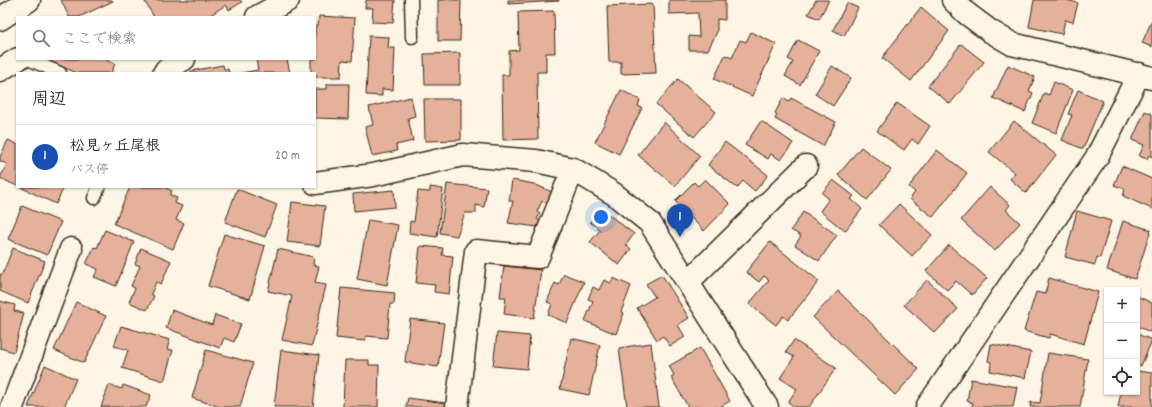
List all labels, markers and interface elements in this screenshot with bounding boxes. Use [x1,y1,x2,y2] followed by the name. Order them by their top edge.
[16,16,316,60] search box
[30,27,52,49] icon: search
[62,29,137,51] text: ここで検索
[32,89,66,113] text: 周辺
[70,136,160,158] text: 松見ヶ丘尾根
[44,147,46,166] text: 1
[275,147,300,166] text: 20 m
[70,161,109,180] text: バス停
[667,204,693,237] pin: 1
[591,207,611,227] your location
[1104,287,1140,395] map controls
[1104,287,1140,323] button: +
[1104,323,1140,359] button: −
[1104,359,1140,395] button: locate

